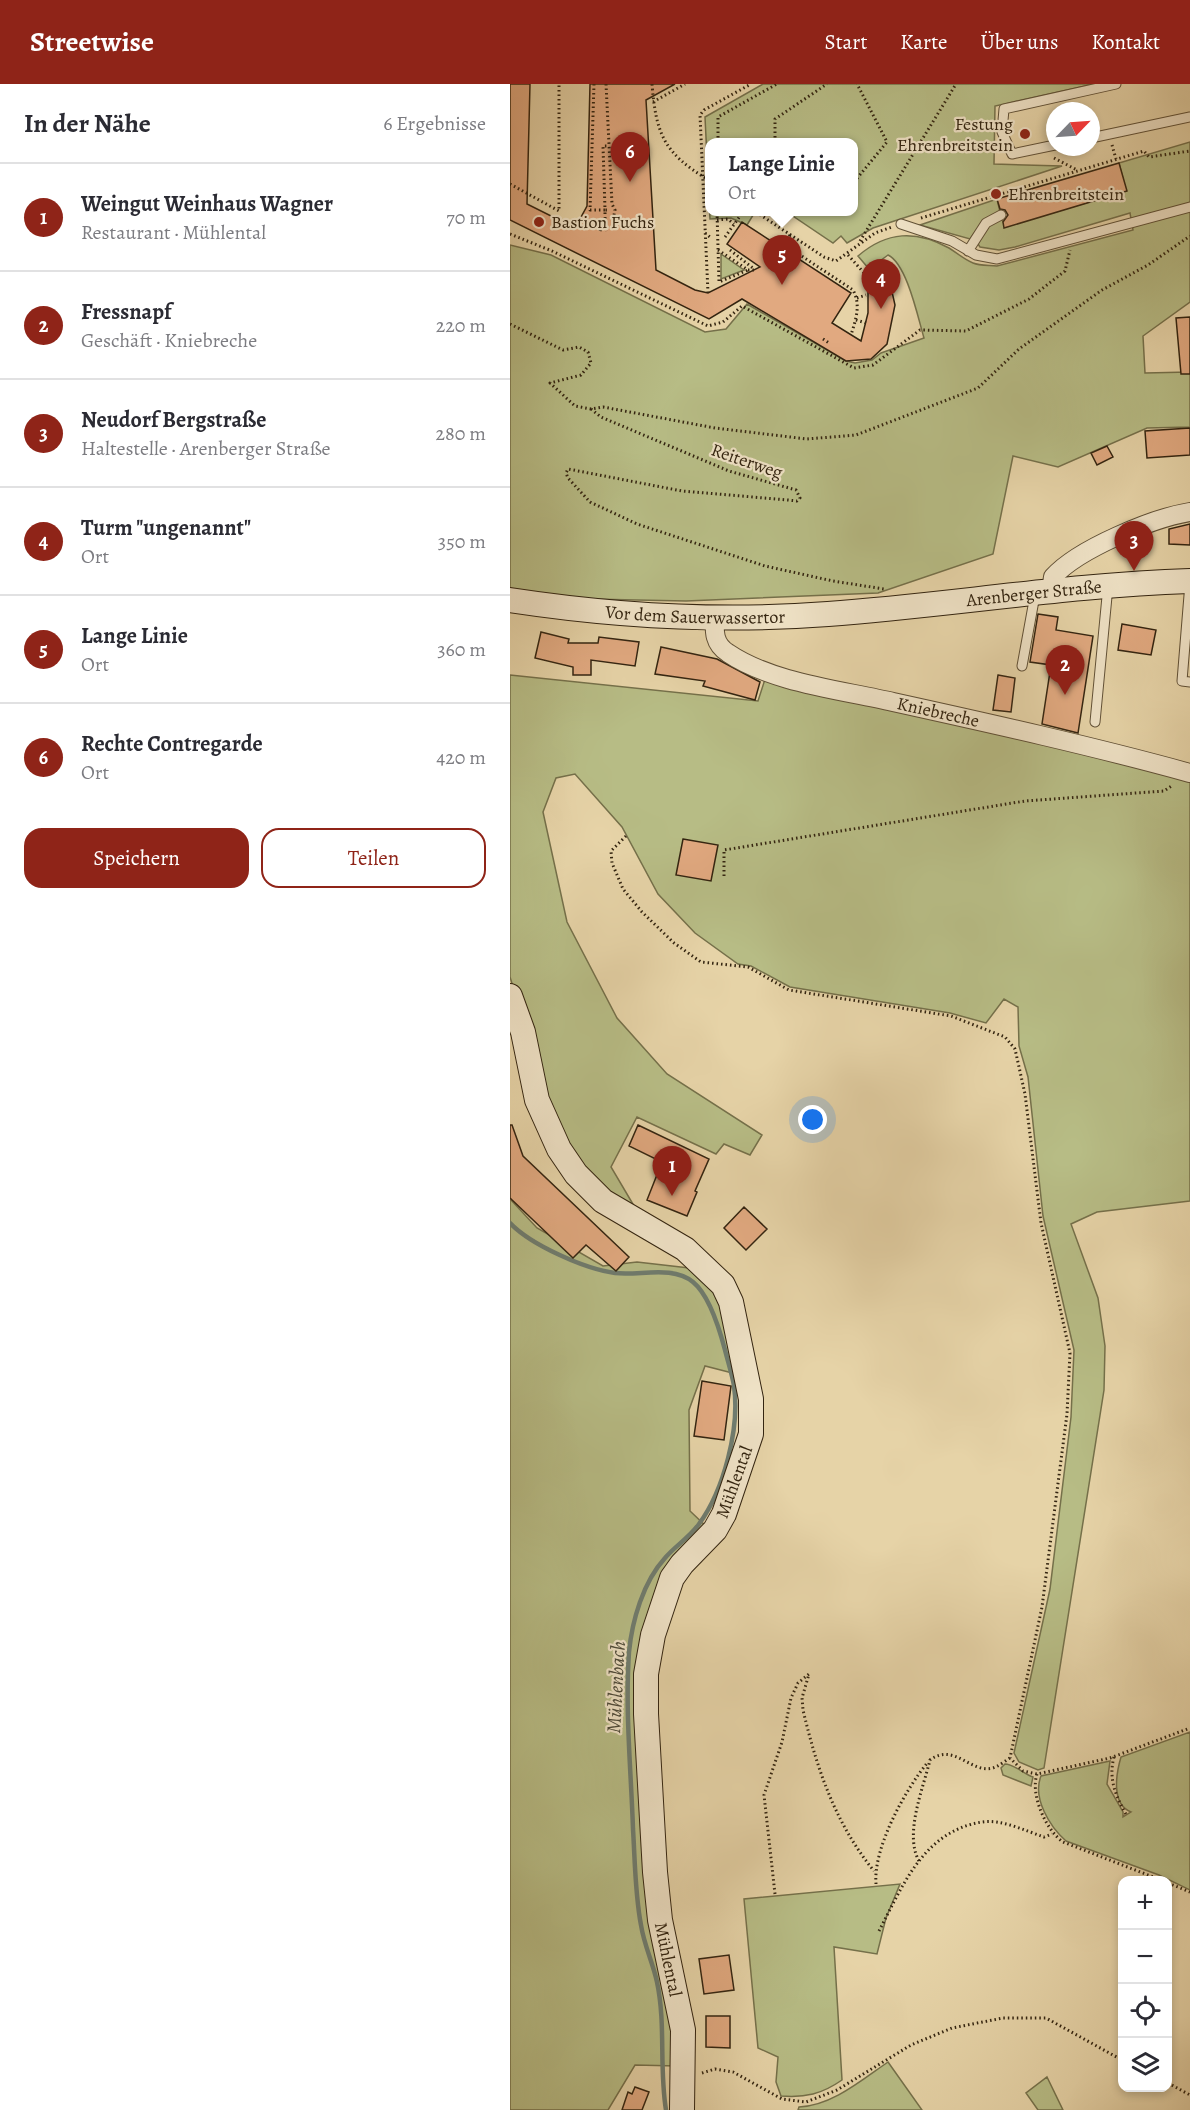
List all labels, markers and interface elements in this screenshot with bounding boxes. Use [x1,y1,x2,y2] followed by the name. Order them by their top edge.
[30,23,154,61] text: Streetwise
[825,28,867,56] text: Start
[900,28,948,56] text: Karte
[981,28,1058,56] text: Über uns
[1091,28,1160,56] text: Kontakt
[1046,102,1100,156] north arrow
[24,106,151,141] text: In der Nähe
[383,110,486,137] text: 6 Ergebnisse
[897,112,1013,157] place label: Festung Ehrenbreitstein
[1018,127,1032,141] marker: Festung Ehrenbreitstein
[610,132,650,182] pin: 6
[705,138,858,216] popup
[728,149,835,179] text: Lange Linie
[728,179,756,206] text: Ort
[1008,182,1124,206] place label: Ehrenbreitstein
[989,187,1003,201] marker: Ehrenbreitstein
[81,189,333,219] text: Weingut Weinhaus Wagner
[40,204,47,231] text: 1
[446,204,486,231] text: 70 m
[551,210,654,234] place label: Bastion Fuchs
[532,215,546,229] marker: Bastion Fuchs
[81,219,266,246] text: Restaurant · Mühlental
[762,236,802,285] pin: 5
[862,260,901,309] pin: 4
[81,297,172,327] text: Fressnapf
[39,312,48,339] text: 2
[436,312,486,339] text: 220 m
[81,327,257,354] text: Geschäft · Kniebreche
[81,405,266,435] text: Neudorf Bergstraße
[39,420,48,447] text: 3
[436,420,486,447] text: 280 m
[81,435,330,462] text: Haltestelle · Arenberger Straße
[708,438,786,484] street label: Reiterweg
[81,513,251,543] text: Turm "ungenannt"
[1114,522,1154,571] pin: 3
[39,528,48,555] text: 4
[438,528,486,555] text: 350 m
[81,543,109,570] text: Ort
[964,574,1103,612] street label: Arenberger Straße
[603,600,786,630] street label: Vor dem Sauerwassertor
[81,621,188,651] text: Lange Linie
[39,636,48,663] text: 5
[437,636,486,663] text: 360 m
[1046,646,1084,695] pin: 2
[81,651,109,678] text: Ort
[895,691,982,733] street label: Kniebreche
[81,729,263,759] text: Rechte Contregarde
[39,744,48,771] text: 6
[436,744,486,771] text: 420 m
[81,759,109,786] text: Ort
[24,828,249,888] button: Speichern
[261,828,486,888] button: Teilen
[798,1105,827,1134] your location
[652,1146,692,1196] pin: 1
[710,1442,758,1521] street label: Mühlental
[600,1640,632,1734] water label: Mühlenbach
[1118,1876,1172,2092] map controls
[1118,1876,1172,1930] button: +
[649,1920,688,1999] street label: Mühlental
[1118,1930,1172,1984] button: −
[1118,1984,1172,2038] button: locate
[1118,2038,1172,2092] button: layers

